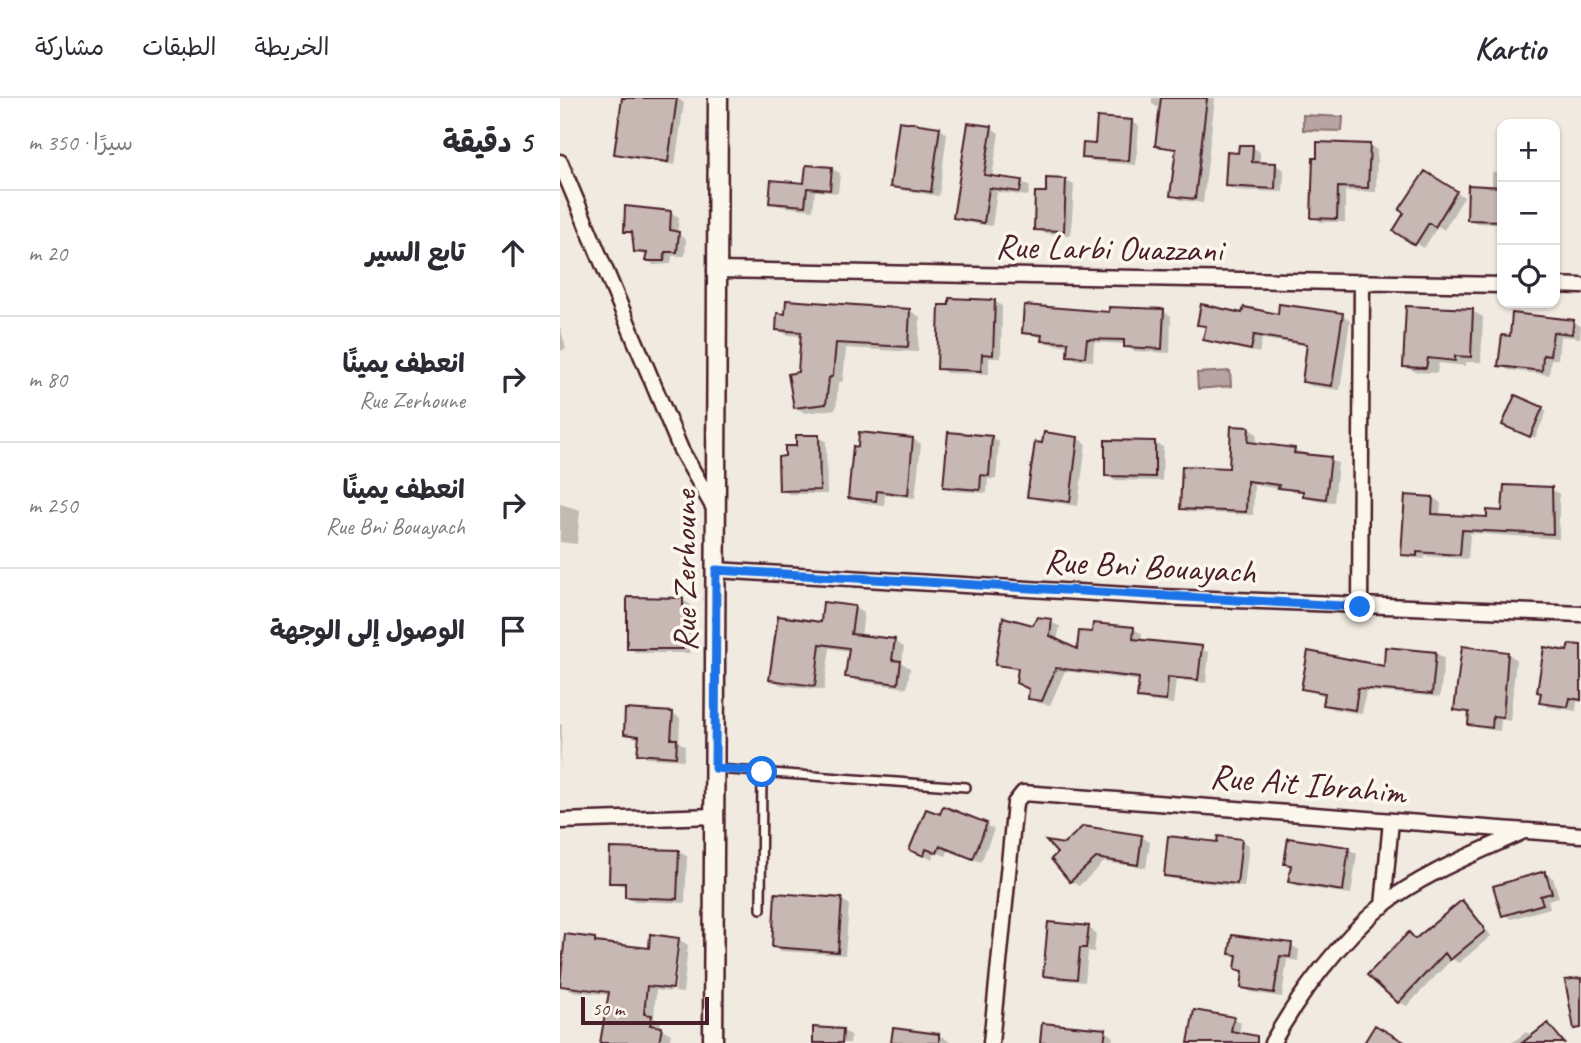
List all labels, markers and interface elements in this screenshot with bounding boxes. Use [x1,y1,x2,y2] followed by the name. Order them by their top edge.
[1475,27,1546,69] text: Kartio
[35,32,104,62] text: مشاركة
[142,32,217,62] text: الطبقات
[255,32,329,62] text: الخريطة
[1497,119,1560,308] map controls
[1497,119,1560,182] button: +
[443,123,532,161] text: 5 دقيقة
[28,128,133,157] text: سيرًا · 350 m
[1497,182,1560,245] button: −
[995,224,1227,273] street label: Rue Larbi Ouazzani
[494,234,532,272] icon: ahead
[366,236,465,269] text: تابع السير
[28,239,67,268] text: 20 m
[1497,245,1560,308] button: locate
[343,347,465,380] text: انعطف يمينًا
[494,360,532,398] icon: right
[28,365,67,394] text: 80 m
[359,386,465,415] text: Rue Zerhoune
[343,473,465,506] text: انعطف يمينًا
[494,486,532,524] icon: right
[662,488,707,652] street label: Rue Zerhoune
[28,491,78,520] text: 250 m
[326,512,465,541] text: Rue Bni Bouayach
[1043,538,1258,594] street label: Rue Bni Bouayach
[1344,591,1375,622] route end
[494,612,532,650] icon: arrive
[270,614,465,647] text: الوصول إلى الوجهة
[1208,753,1410,815] street label: Rue Ait Ibrahim
[746,756,777,787] route start
[581,994,709,1026] scale bar
[592,997,624,1021] text: 50 m

